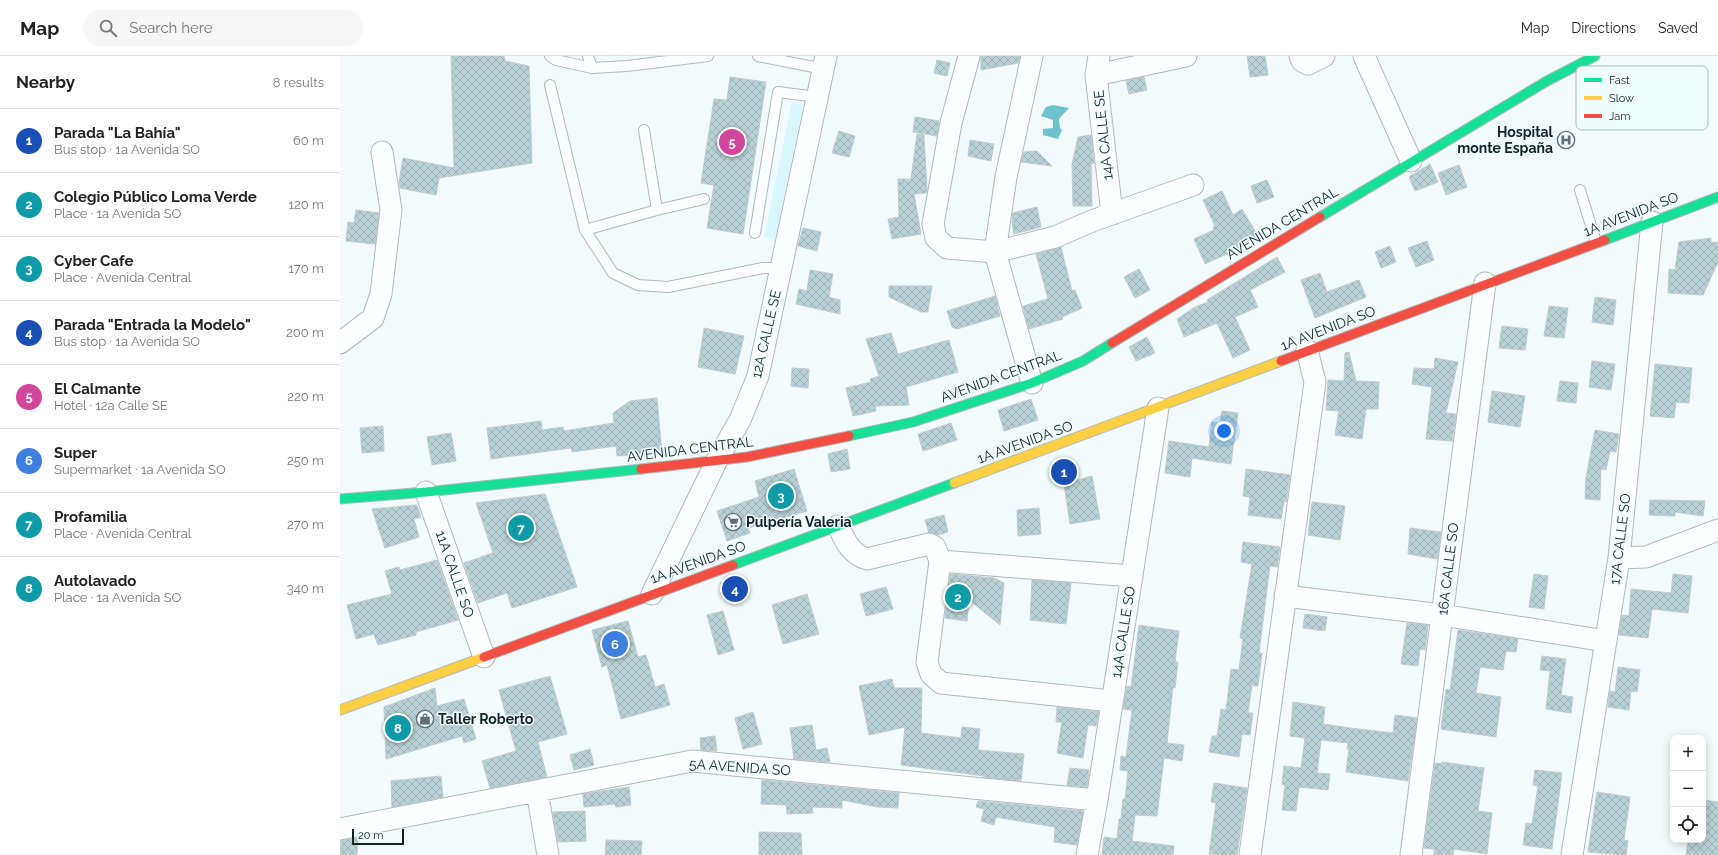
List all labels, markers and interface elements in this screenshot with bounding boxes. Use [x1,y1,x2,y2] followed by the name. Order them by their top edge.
[83,10,363,46] search box
[20,17,59,39] text: Map
[97,17,119,39] icon: search
[129,19,213,37] text: Search here
[1521,20,1549,36] text: Map
[1571,20,1636,36] text: Directions
[1658,20,1698,36] text: Saved
[1576,66,1708,130] legend
[16,72,75,92] text: Nearby
[1609,74,1630,87] text: Fast
[273,75,324,90] text: 8 results
[1090,89,1116,181] street label: 14A CALLE SE
[1609,92,1634,105] text: Slow
[1609,110,1630,123] text: Jam
[54,124,181,142] text: Parada "La Bahía"
[1457,124,1554,156] place label: Hospital monte España
[719,127,745,157] pin: 5
[1556,130,1576,150] hospital icon: Hospital monte España
[26,133,32,148] text: 1
[293,133,324,148] text: 60 m
[54,142,200,157] text: Bus stop · 1a Avenida SO
[1223,183,1341,263] street label: AVENIDA CENTRAL
[54,188,257,206] text: Colegio Público Loma Verde
[1581,189,1681,239] street label: 1A AVENIDA SO
[25,197,33,212] text: 2
[288,197,324,212] text: 120 m
[54,206,181,221] text: Place · 1a Avenida SO
[54,252,133,270] text: Cyber Cafe
[25,261,33,276] text: 3
[288,261,324,276] text: 170 m
[54,270,191,285] text: Place · Avenida Central
[748,288,784,380] street label: 12A CALLE SE
[1278,303,1378,353] street label: 1A AVENIDA SO
[54,316,251,334] text: Parada "Entrada la Modelo"
[25,325,33,340] text: 4
[286,325,324,340] text: 200 m
[54,334,200,349] text: Bus stop · 1a Avenida SO
[938,347,1064,405] street label: AVENIDA CENTRAL
[54,380,141,398] text: El Calmante
[25,389,33,404] text: 5
[287,389,324,404] text: 220 m
[54,398,168,413] text: Hotel · 12a Calle SE
[975,417,1075,467] street label: 1A AVENIDA SO
[1214,421,1234,441] your location
[626,433,754,465] street label: AVENIDA CENTRAL
[54,444,97,462] text: Super
[25,453,33,468] text: 6
[287,453,324,468] text: 250 m
[1051,457,1077,487] pin: 1
[54,462,226,477] text: Supermarket · 1a Avenida SO
[768,481,794,511] pin: 3
[1606,492,1634,586] street label: 17A CALLE SO
[54,508,127,526] text: Profamilia
[723,512,743,532] supermarket icon: Pulpería Valeria
[508,513,534,543] pin: 7
[746,514,852,530] place label: Pulpería Valeria
[25,517,33,532] text: 7
[287,517,324,532] text: 270 m
[1434,522,1462,616] street label: 16A CALLE SO
[54,526,191,541] text: Place · Avenida Central
[433,528,477,620] street label: 11A CALLE SO
[648,537,748,587] street label: 1A AVENIDA SO
[54,572,136,590] text: Autolavado
[722,574,748,604] pin: 4
[25,581,33,596] text: 8
[287,581,324,596] text: 340 m
[945,582,971,612] pin: 2
[1108,585,1138,679] street label: 14A CALLE SO
[54,590,181,605] text: Place · 1a Avenida SO
[602,629,628,659] pin: 6
[415,709,435,729] shop icon: Taller Roberto
[438,711,534,727] place label: Taller Roberto
[385,713,411,743] pin: 8
[1670,735,1706,843] map controls
[1670,735,1706,771] button: +
[689,755,791,779] street label: 5A AVENIDA SO
[1670,771,1706,807] button: −
[1670,807,1706,843] button: locate
[352,827,404,846] scale bar
[358,829,383,842] text: 20 m

